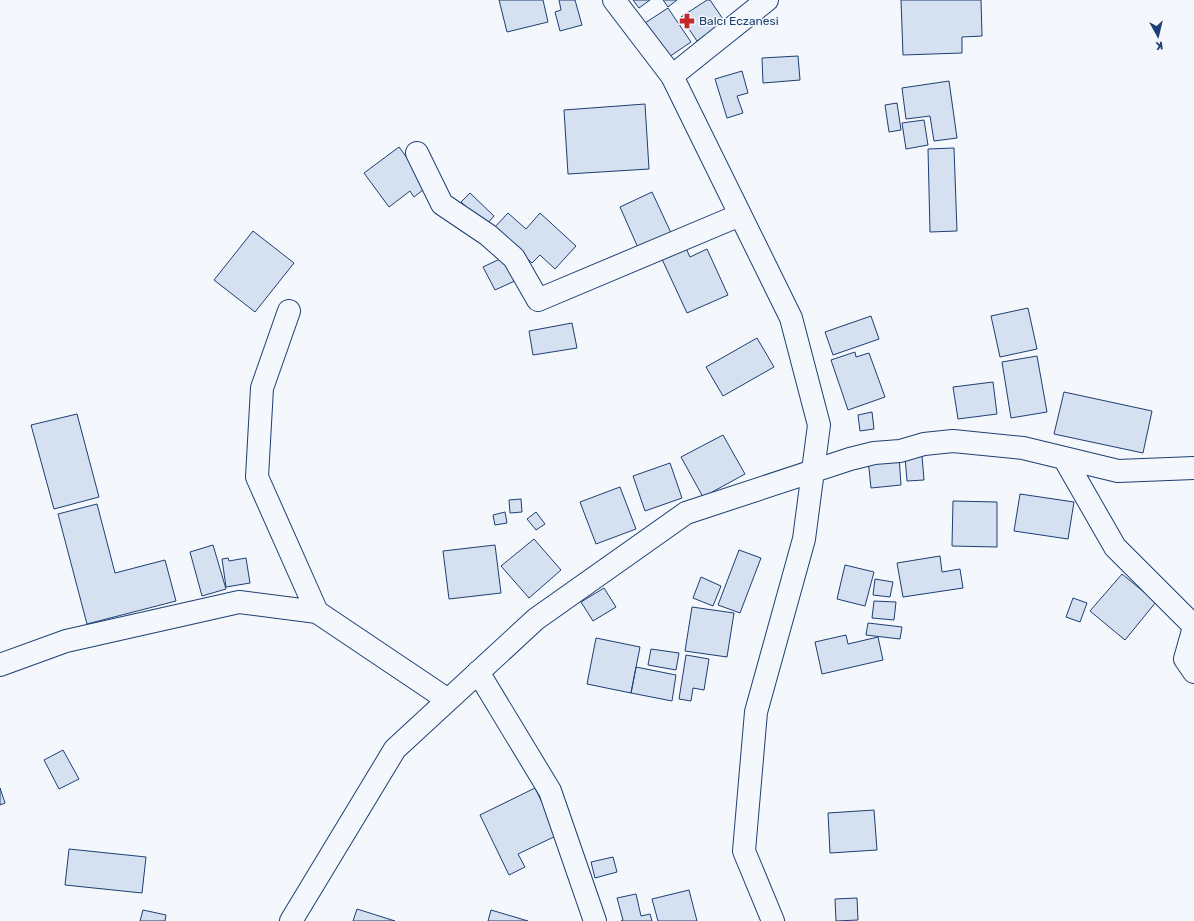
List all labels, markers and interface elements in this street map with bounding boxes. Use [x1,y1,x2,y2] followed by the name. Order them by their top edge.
[678,12,696,30] pharmacy icon: Balcı Eczanesi
[699,14,779,28] place label: Balcı Eczanesi
[1138,16,1178,56] north arrow
[1154,38,1164,52] text: K

